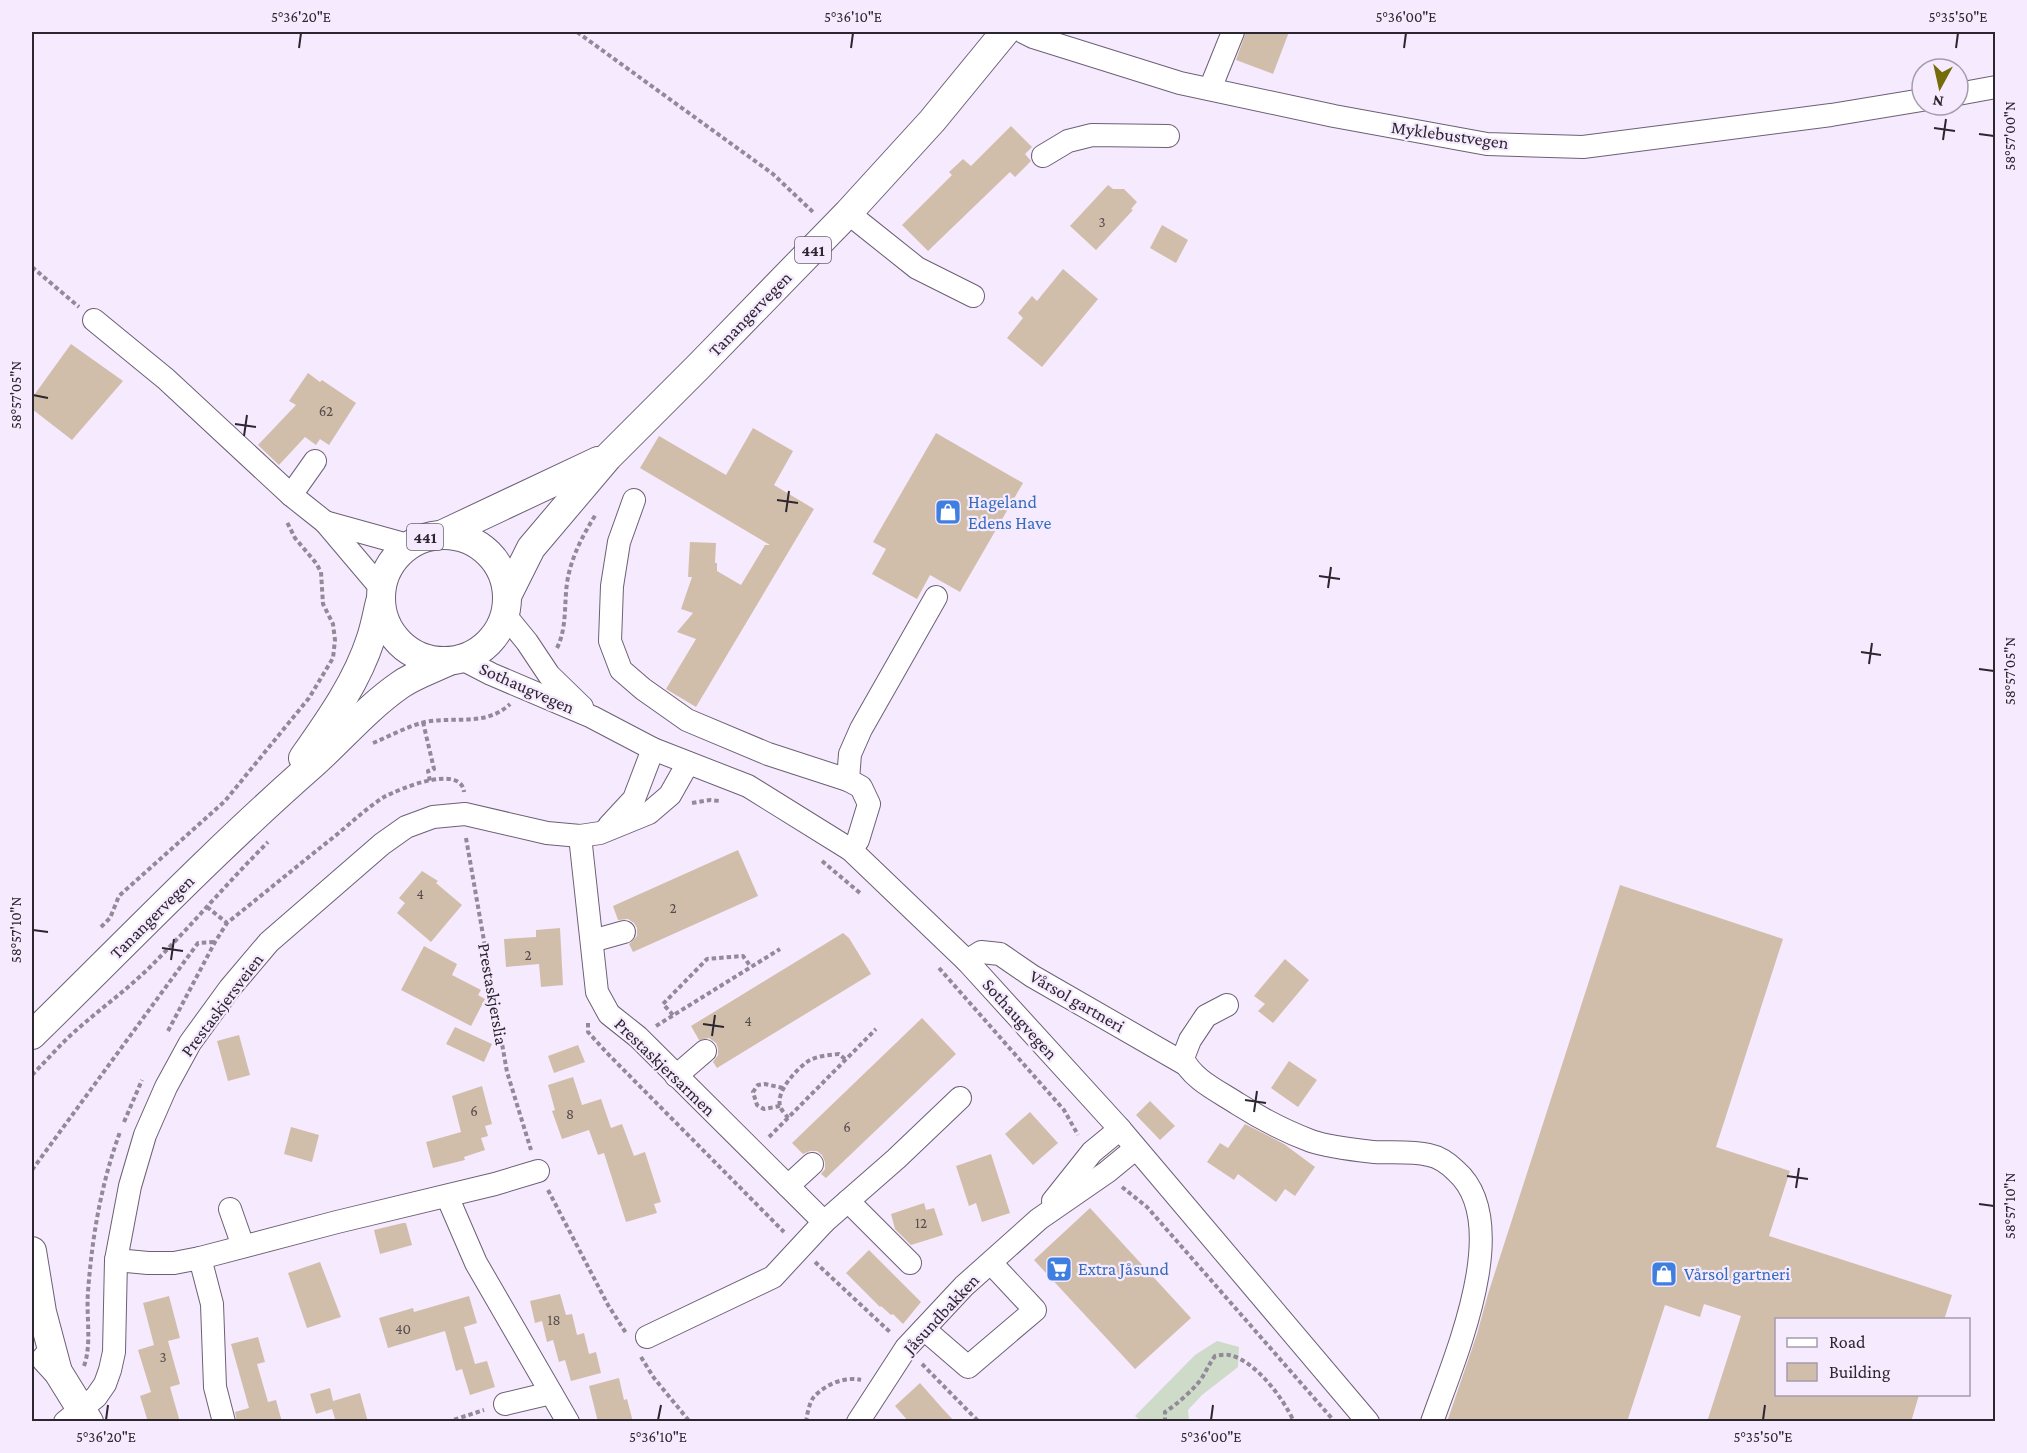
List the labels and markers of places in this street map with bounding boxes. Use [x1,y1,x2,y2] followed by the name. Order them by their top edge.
[968,492,1051,533] place label: Hageland Edens Have
[933,497,963,527] shop icon: Hageland Edens Have
[1044,1254,1074,1284] supermarket icon: Extra Jåsund
[1078,1259,1169,1279] place label: Extra Jåsund
[1649,1259,1679,1289] shop icon: Vårsol gartneri
[1684,1264,1790,1284] place label: Vårsol gartneri

